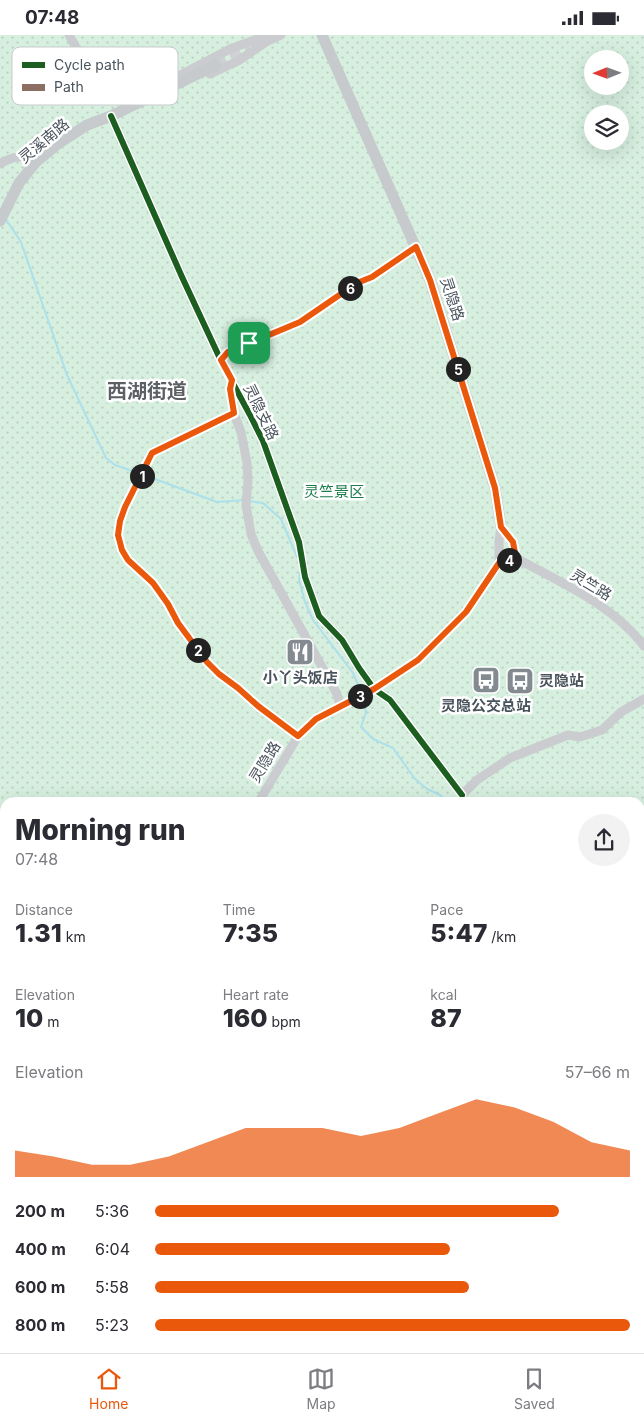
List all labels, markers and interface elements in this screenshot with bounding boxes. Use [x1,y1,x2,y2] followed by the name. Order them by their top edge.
[25,6,79,29] text: 07:48
[12,47,178,105] legend
[584,50,629,95] north arrow
[584,50,629,150] map controls
[54,56,125,73] text: Cycle path
[54,78,84,95] text: Path
[584,105,629,150] button: layers
[15,114,73,167] street label: 灵溪南路
[338,275,362,301] pin: 6
[436,275,468,323] street label: 灵隐路
[346,280,355,297] text: 6
[228,322,270,364] pin
[235,329,263,357] icon: arrive
[446,357,470,381] pin: 5
[454,361,463,378] text: 5
[107,379,187,403] district label: 西湖街道
[240,381,283,443] street label: 灵隐支路
[130,463,154,489] pin: 1
[139,468,146,485] text: 1
[304,482,364,501] park label: 灵竺景区
[496,547,522,573] pin: 4
[505,552,514,569] text: 4
[567,565,615,604] street label: 灵竺路
[186,637,210,663] pin: 2
[285,637,315,667] restaurant icon: 小丫头饭店
[194,642,203,659] text: 2
[471,665,501,695] bus stop icon: 灵隐公交总站
[505,666,535,696] bus stop icon: 灵隐站
[262,668,338,687] place label: 小丫头饭店
[539,671,584,690] place label: 灵隐站
[348,683,372,709] pin: 3
[356,688,365,705] text: 3
[441,696,531,715] place label: 灵隐公交总站
[245,738,284,786] street label: 灵隐路
[15,813,185,847] text: Morning run
[578,814,630,866] button: share
[15,849,58,869] text: 07:48
[15,901,73,918] text: Distance
[223,901,256,918] text: Time
[430,901,463,918] text: Pace
[15,918,62,948] text: 1.31
[223,918,278,948] text: 7:35
[430,918,487,948] text: 5:47
[62,928,86,945] text: km
[487,928,516,945] text: /km
[15,986,75,1003] text: Elevation
[223,986,289,1003] text: Heart rate
[430,986,457,1003] text: kcal
[15,1003,43,1033] text: 10
[223,1003,268,1033] text: 160
[430,1003,462,1033] text: 87
[43,1013,60,1030] text: m
[268,1013,301,1030] text: bpm
[15,1062,84,1082] text: Elevation
[565,1062,630,1082] text: 57–66 m
[15,1201,65,1221] text: 200 m
[95,1201,129,1221] text: 5:36
[15,1239,66,1259] text: 400 m
[95,1239,130,1259] text: 6:04
[15,1277,65,1297] text: 600 m
[95,1277,129,1297] text: 5:58
[15,1315,65,1335] text: 800 m
[95,1315,129,1335] text: 5:23
[89,1365,128,1412] tab: Home
[307,1365,336,1412] tab: Map
[514,1365,555,1412] tab: Saved

